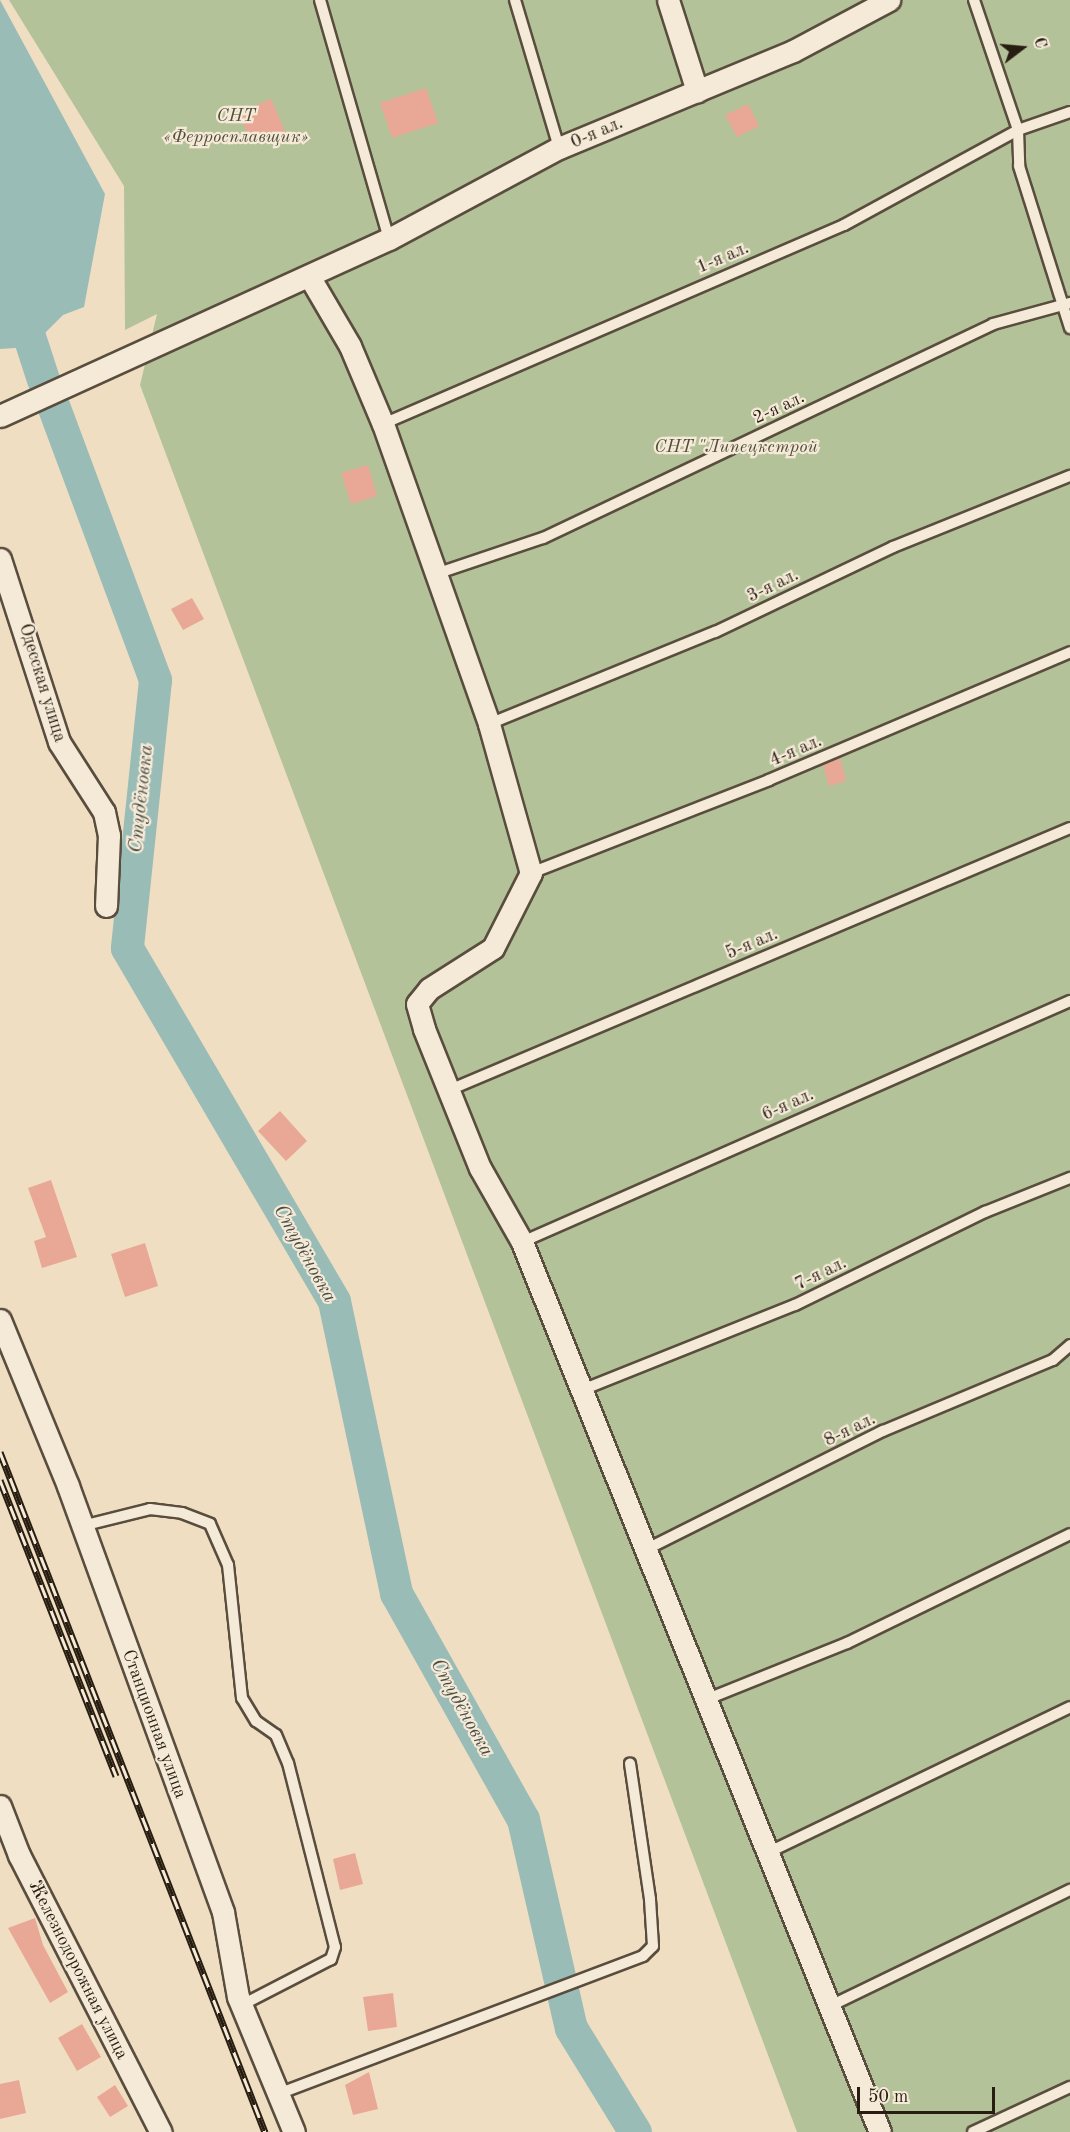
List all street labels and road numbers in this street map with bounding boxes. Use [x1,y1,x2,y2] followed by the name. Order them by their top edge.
[568,112,626,154] street label: 0-я ал.
[694,237,752,279] street label: 1-я ал.
[750,387,808,429] street label: 2-я ал.
[744,564,802,608] street label: 3-я ал.
[14,621,70,745] street label: Одесская улица
[767,730,825,772] street label: 4-я ал.
[723,923,781,965] street label: 5-я ал.
[759,1084,817,1126] street label: 6-я ал.
[792,1252,850,1296] street label: 7-я ал.
[821,1408,879,1452] street label: 8-я ал.
[117,1647,191,1801] street label: Станционная улица
[23,1877,133,2063] street label: Железнодорожная улица

